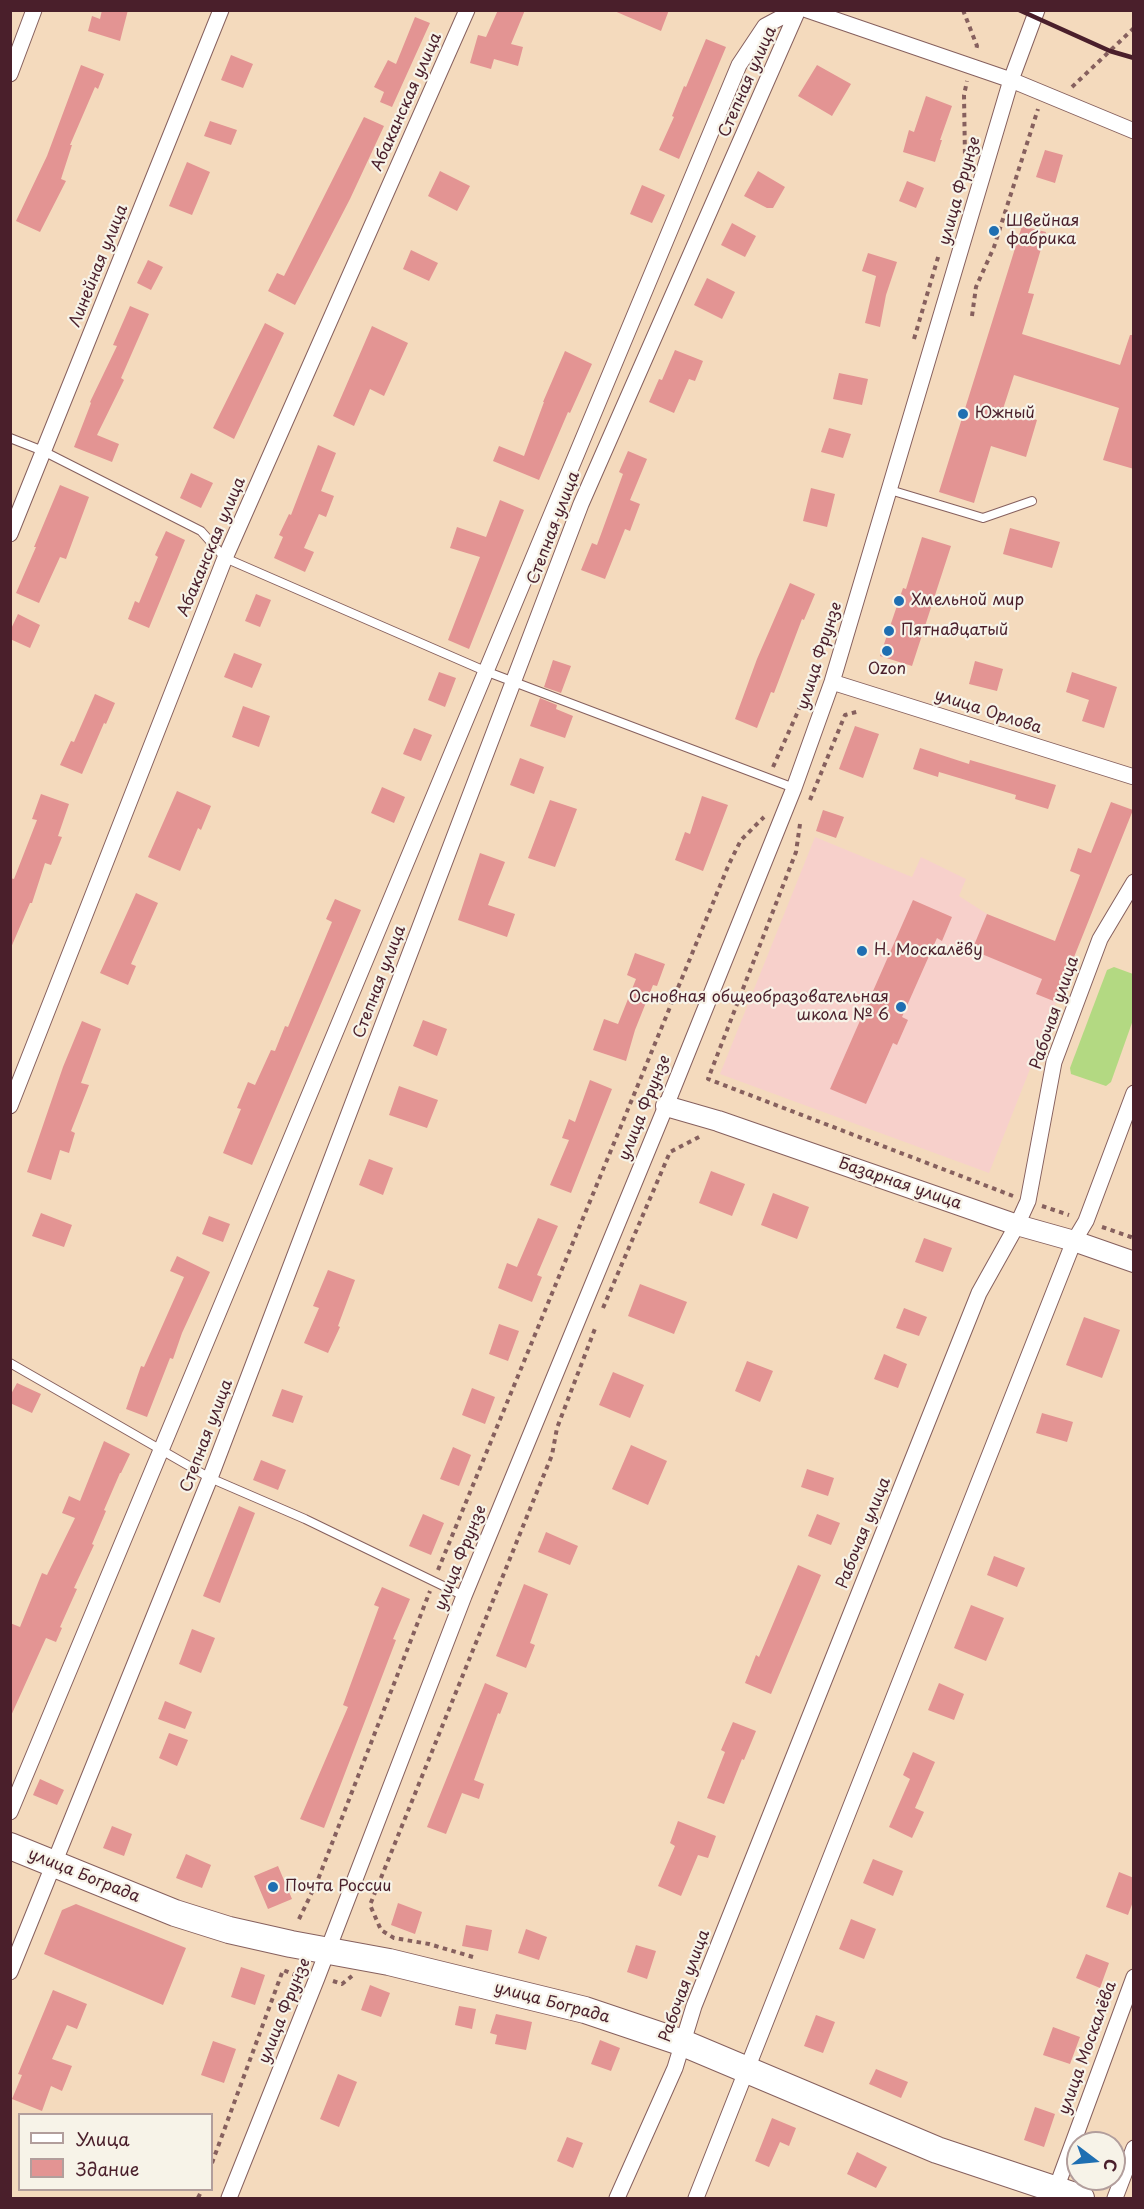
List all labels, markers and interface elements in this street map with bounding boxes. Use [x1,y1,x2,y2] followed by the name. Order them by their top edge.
[715,24,781,140] street label: Степная улица
[368,30,446,174] street label: Абаканская улица
[935,135,985,247] street label: улица Фрунзе
[66,202,132,330] street label: Линейная улица
[1006,212,1079,250] place label: Швейная фабрика
[987,224,1001,238] marker: Швейная фабрика
[975,404,1035,424] place label: Южный
[956,407,970,421] marker: Южный
[524,469,584,587] street label: Степная улица
[174,474,250,620] street label: Абаканская улица
[911,591,1024,611] place label: Хмельной мир
[892,594,906,608] marker: Хмельной мир
[794,600,846,712] street label: улица Фрунзе
[901,621,1008,641] place label: Пятнадцатый
[882,624,896,638] marker: Пятнадцатый
[880,644,894,658] marker: Ozon
[868,660,906,680] place label: Ozon
[932,686,1044,738] street label: улица Орлова
[350,923,410,1041] street label: Степная улица
[874,941,983,961] place label: Н. Москалёву
[855,944,869,958] marker: Н. Москалёву
[1027,954,1083,1072] street label: Рабочая улица
[629,988,889,1026] place label: Основная общеобразовательная школа № 6
[894,1000,908,1014] marker: Основная общеобразовательная школа № 6
[615,1053,675,1163] street label: улица Фрунзе
[836,1154,964,1214] street label: Базарная улица
[177,1377,237,1495] street label: Степная улица
[833,1475,895,1591] street label: Рабочая улица
[431,1503,491,1613] street label: улица Фрунзе
[25,1845,143,1907] street label: улица Бограда
[285,1877,391,1897] place label: Почта России
[266,1880,280,1894] marker: Почта России
[656,1927,714,2045] street label: Рабочая улица
[255,1956,315,2066] street label: улица Фрунзе
[492,1978,612,2028] street label: улица Бограда
[1055,1979,1121,2117] street label: улица Москалёва
[18,2113,213,2191] legend
[76,2125,130,2152] text: Улица
[1066,2131,1126,2191] north arrow
[76,2155,139,2182] text: Здание
[1098,2156,1125,2175] text: С

